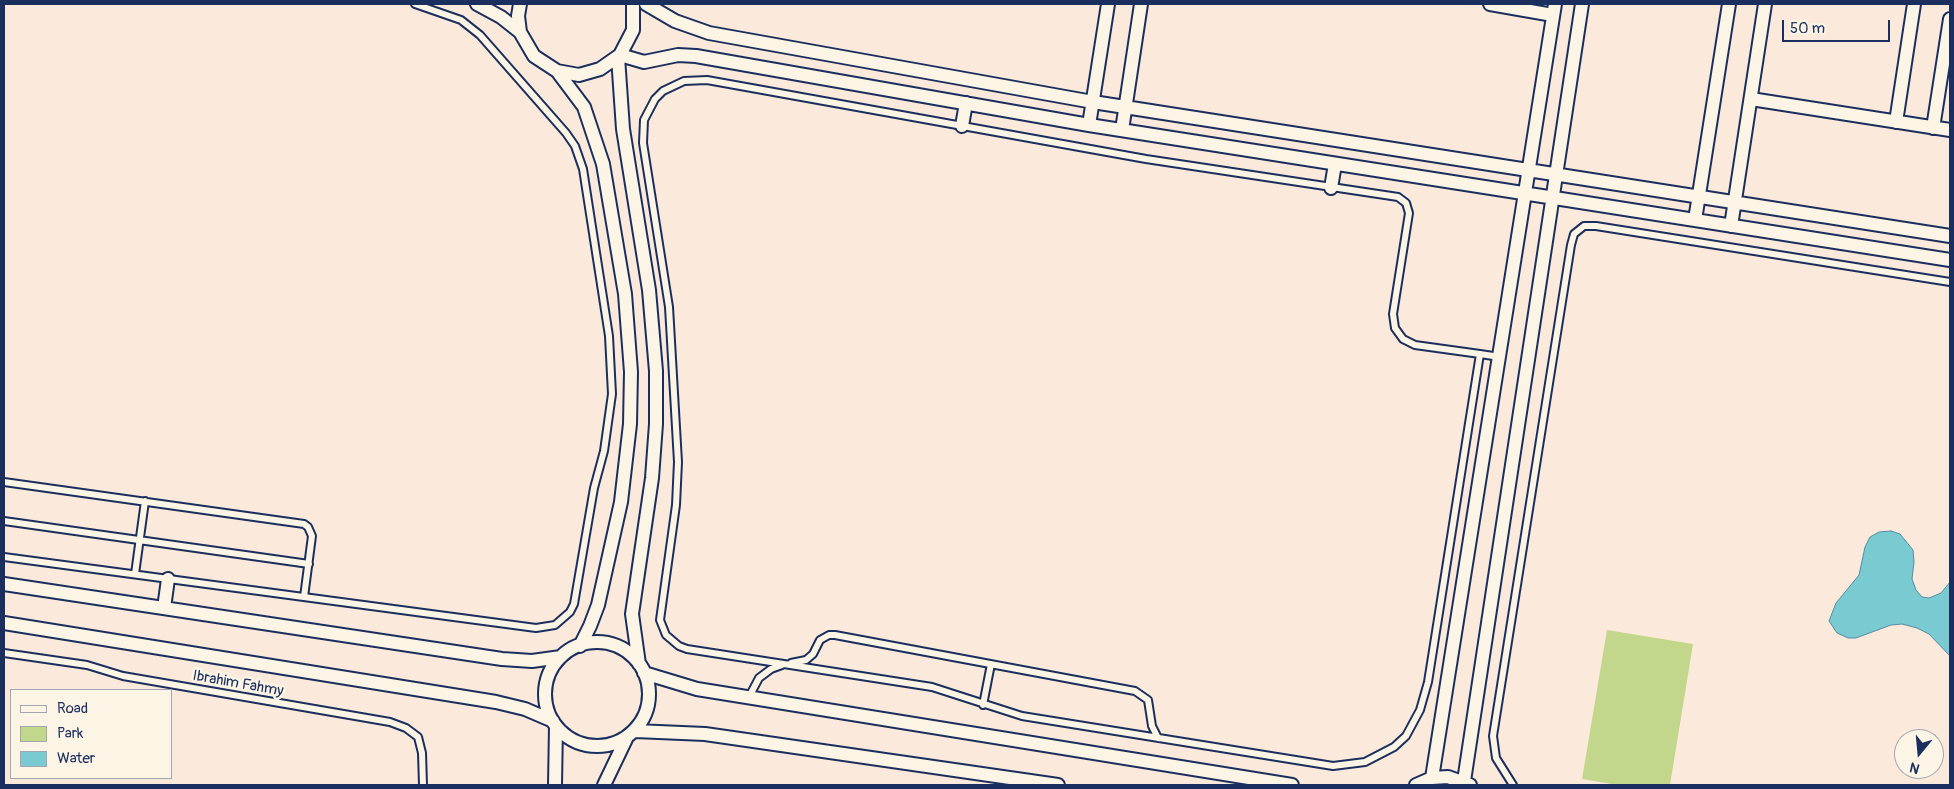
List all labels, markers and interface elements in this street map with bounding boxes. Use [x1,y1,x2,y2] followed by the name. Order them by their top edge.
[1784,10,1892,42] scale bar
[1790,19,1825,38] text: 50 m
[191,667,285,701] street label: Ibrahim Fahmy
[10,689,172,779] legend
[57,699,88,718] text: Road
[57,724,83,743] text: Park
[1894,729,1944,779] north arrow
[57,749,95,768] text: Water
[1908,758,1922,777] text: N

